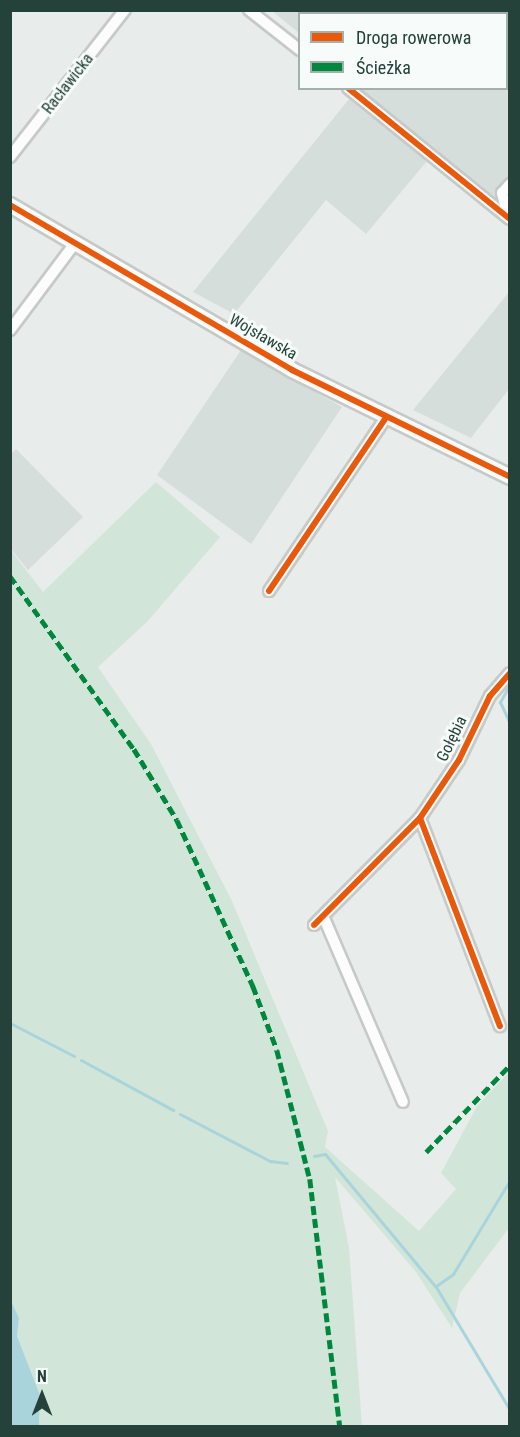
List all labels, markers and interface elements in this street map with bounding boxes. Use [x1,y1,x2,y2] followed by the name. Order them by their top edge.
[298,12,508,90] legend
[356,27,471,48] text: Droga rowerowa
[38,50,98,118] street label: Racławicka
[356,57,411,78] text: Ścieżka
[226,310,300,364] street label: Wojsławska
[433,713,471,765] street label: Gołębia
[12,1365,72,1425] north arrow
[37,1367,47,1386] text: N

